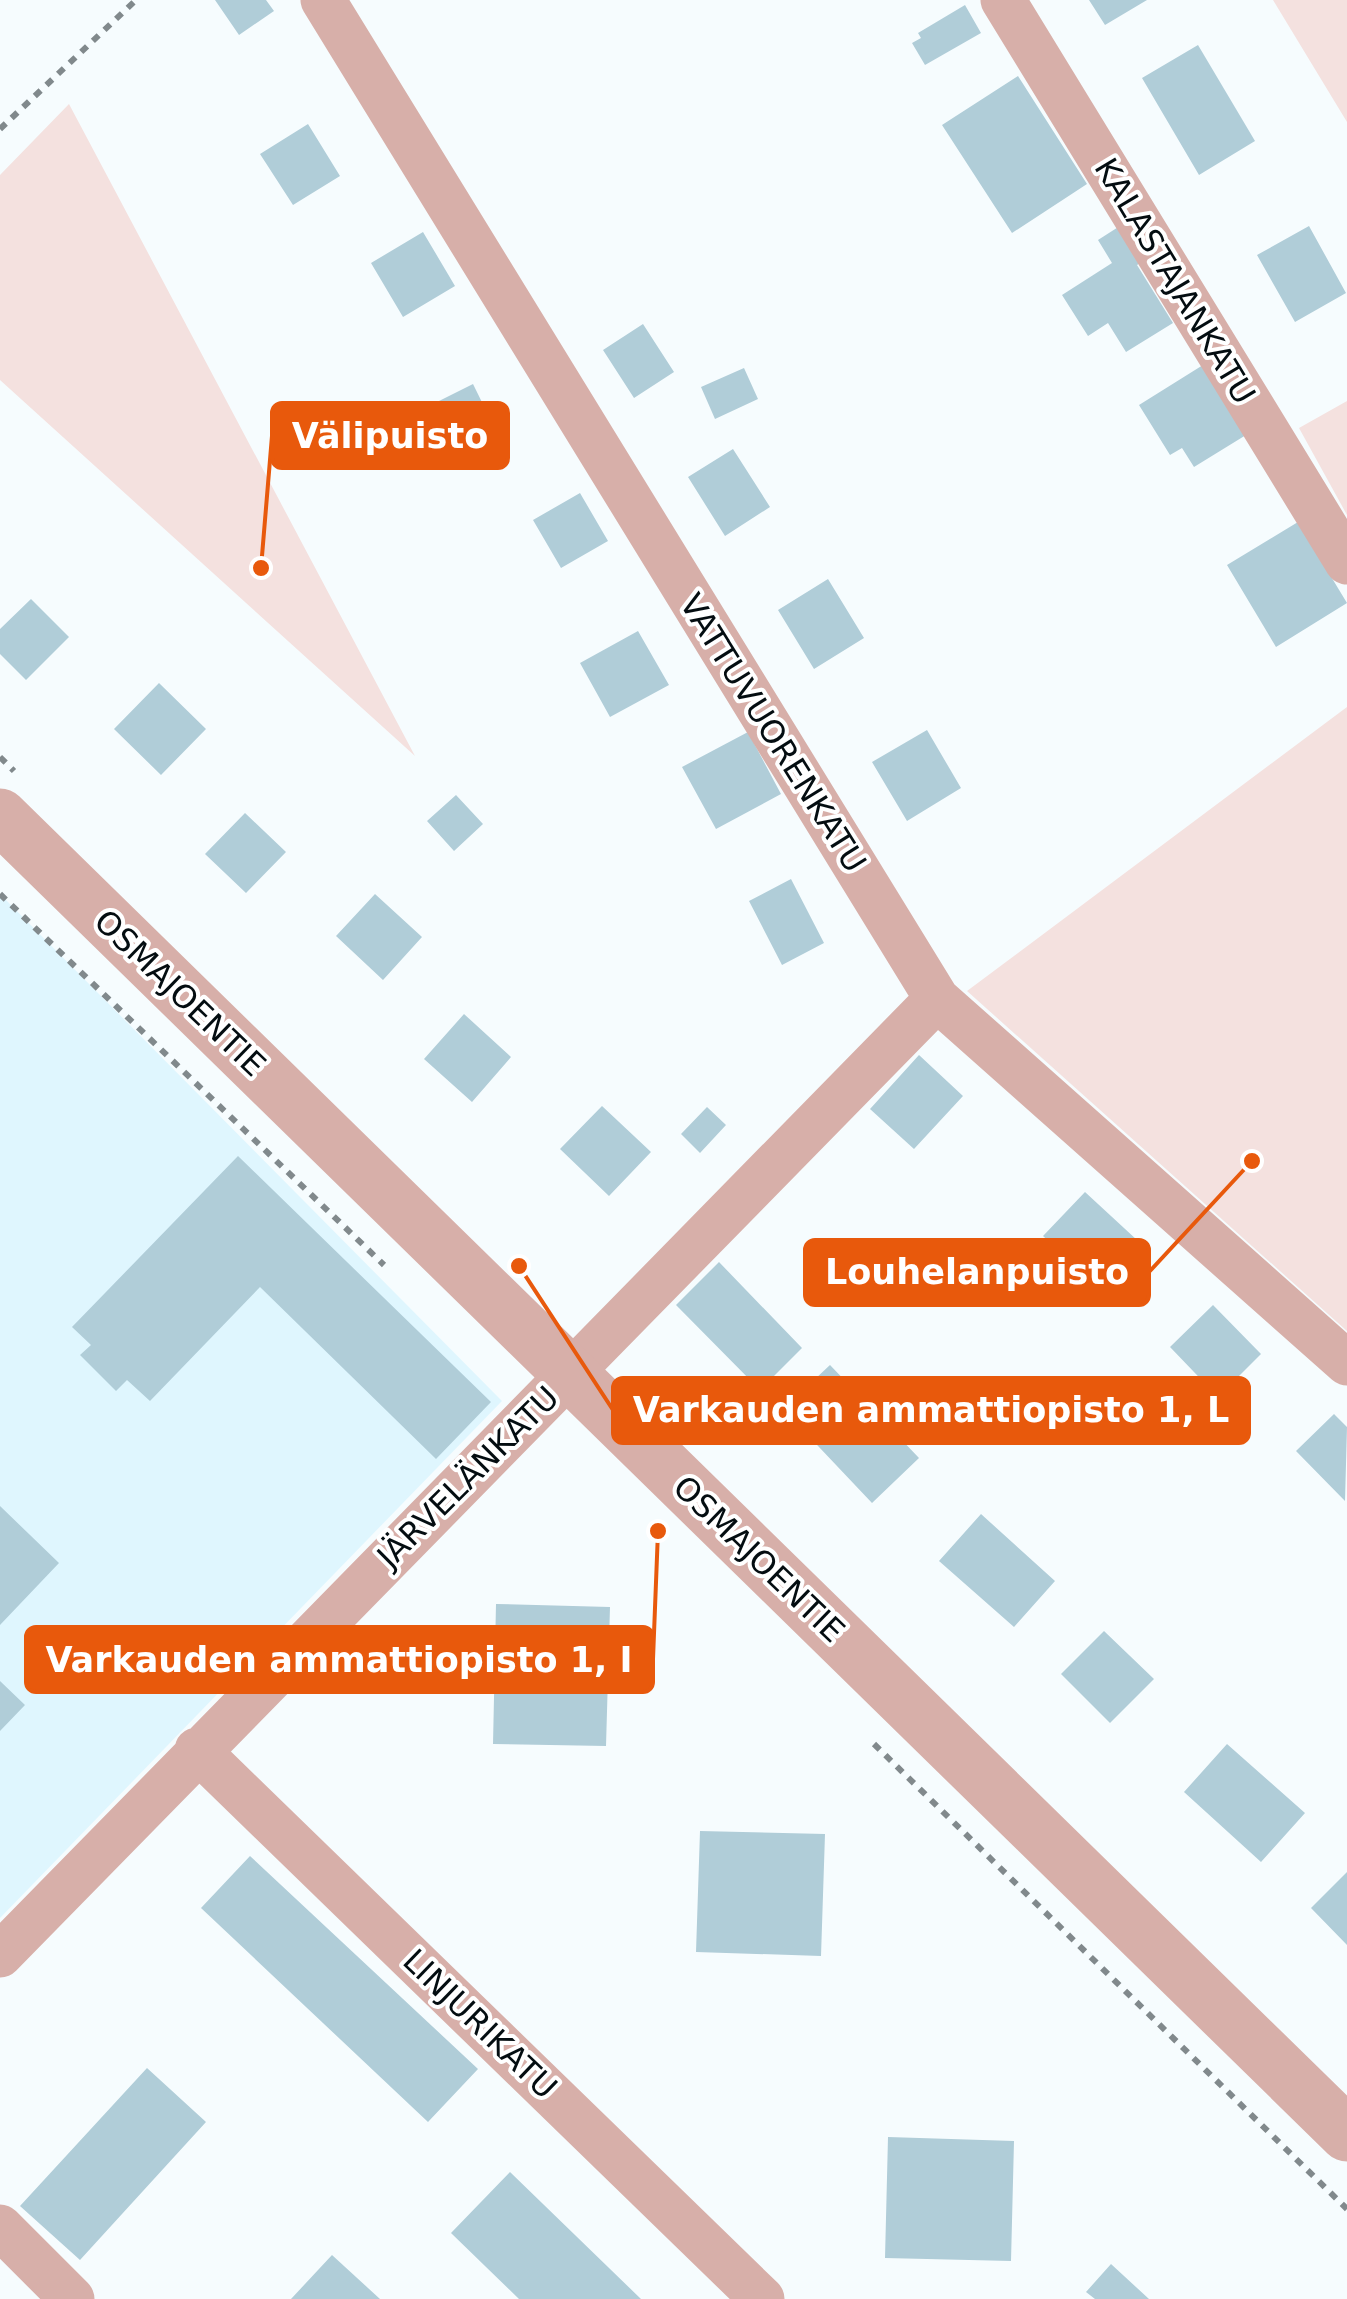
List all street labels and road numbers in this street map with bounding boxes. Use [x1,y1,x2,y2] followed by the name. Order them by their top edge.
[1087,151,1263,411] street label: KALASTAJANKATU
[672,587,874,879] street label: VATTUVUORENKATU
[87,902,273,1084] street label: OSMAJOENTIE
[368,1379,566,1577] street label: JÄRVELÄNKATU
[666,1468,852,1650] street label: OSMAJOENTIE
[395,1941,565,2107] street label: LINJURIKATU

